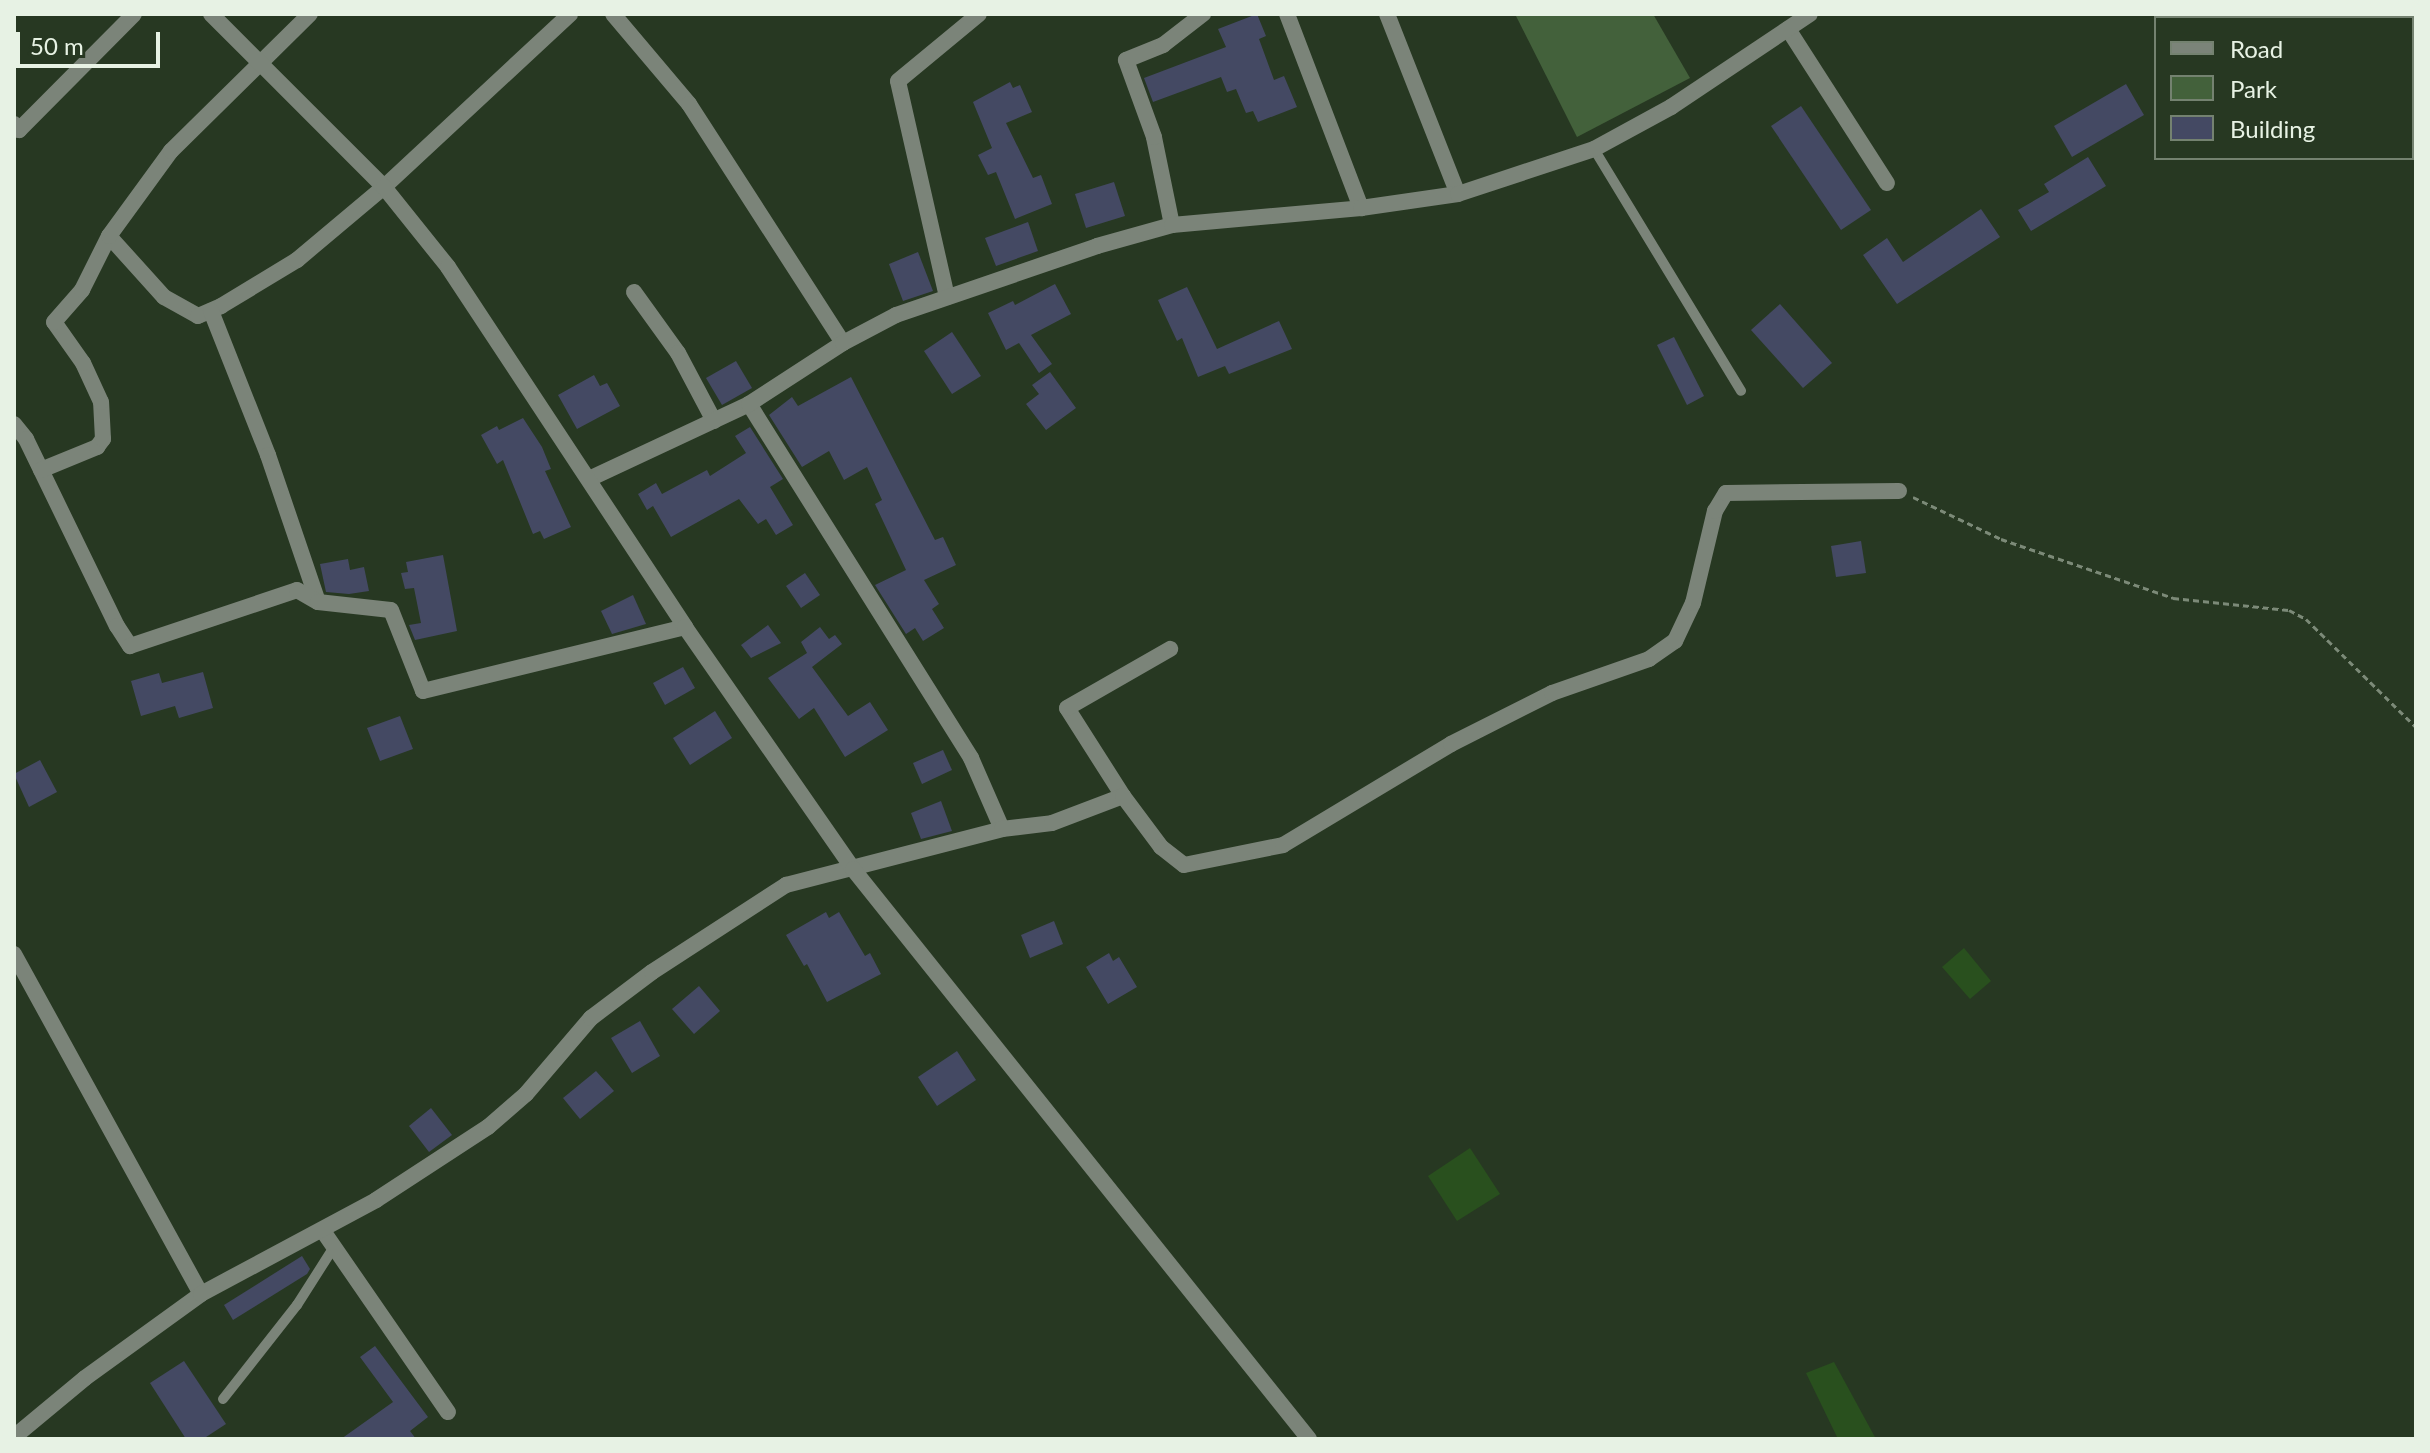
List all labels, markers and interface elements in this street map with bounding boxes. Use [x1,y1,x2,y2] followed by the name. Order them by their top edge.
[20,16,164,66] scale bar
[2154,16,2414,160] legend
[30,31,84,60] text: 50 m
[2230,34,2283,63] text: Road
[2230,74,2277,103] text: Park
[2230,114,2315,143] text: Building

